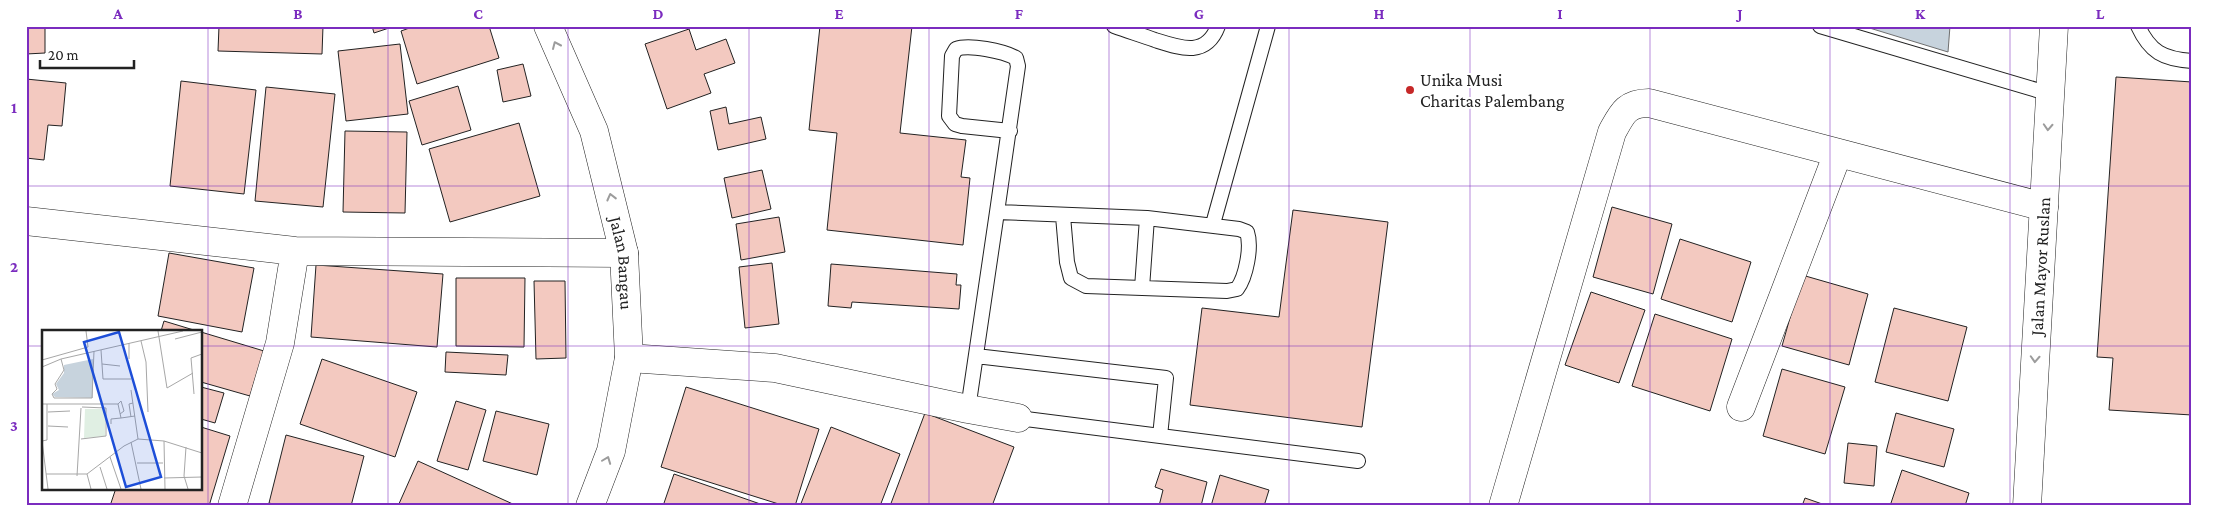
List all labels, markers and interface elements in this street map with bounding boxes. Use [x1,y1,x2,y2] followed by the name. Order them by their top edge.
[112,5,123,22] text: A
[293,5,303,22] text: B
[473,5,483,22] text: C
[652,5,664,22] text: D
[834,5,844,22] text: E
[1015,5,1024,22] text: F
[1194,5,1204,22] text: G
[1374,5,1385,22] text: H
[1557,5,1563,22] text: I
[1735,5,1743,22] text: J
[1915,5,1926,22] text: K
[2096,5,2105,22] text: L
[40,38,134,70] scale bar
[551,41,562,50] one-way arrow
[48,47,79,63] text: 20 m
[1420,70,1565,111] place label: Unika Musi Charitas Palembang
[1404,84,1416,96] marker: Unika Musi Charitas Palembang
[11,99,17,116] text: 1
[2043,124,2054,132] one-way arrow
[606,193,617,202] one-way arrow
[2026,196,2054,338] street label: Jalan Mayor Ruslan
[605,212,637,311] street label: Jalan Bangau
[10,258,18,275] text: 2
[42,330,202,490] inset map
[2030,356,2041,364] one-way arrow
[10,417,18,434] text: 3
[601,456,611,465] one-way arrow

